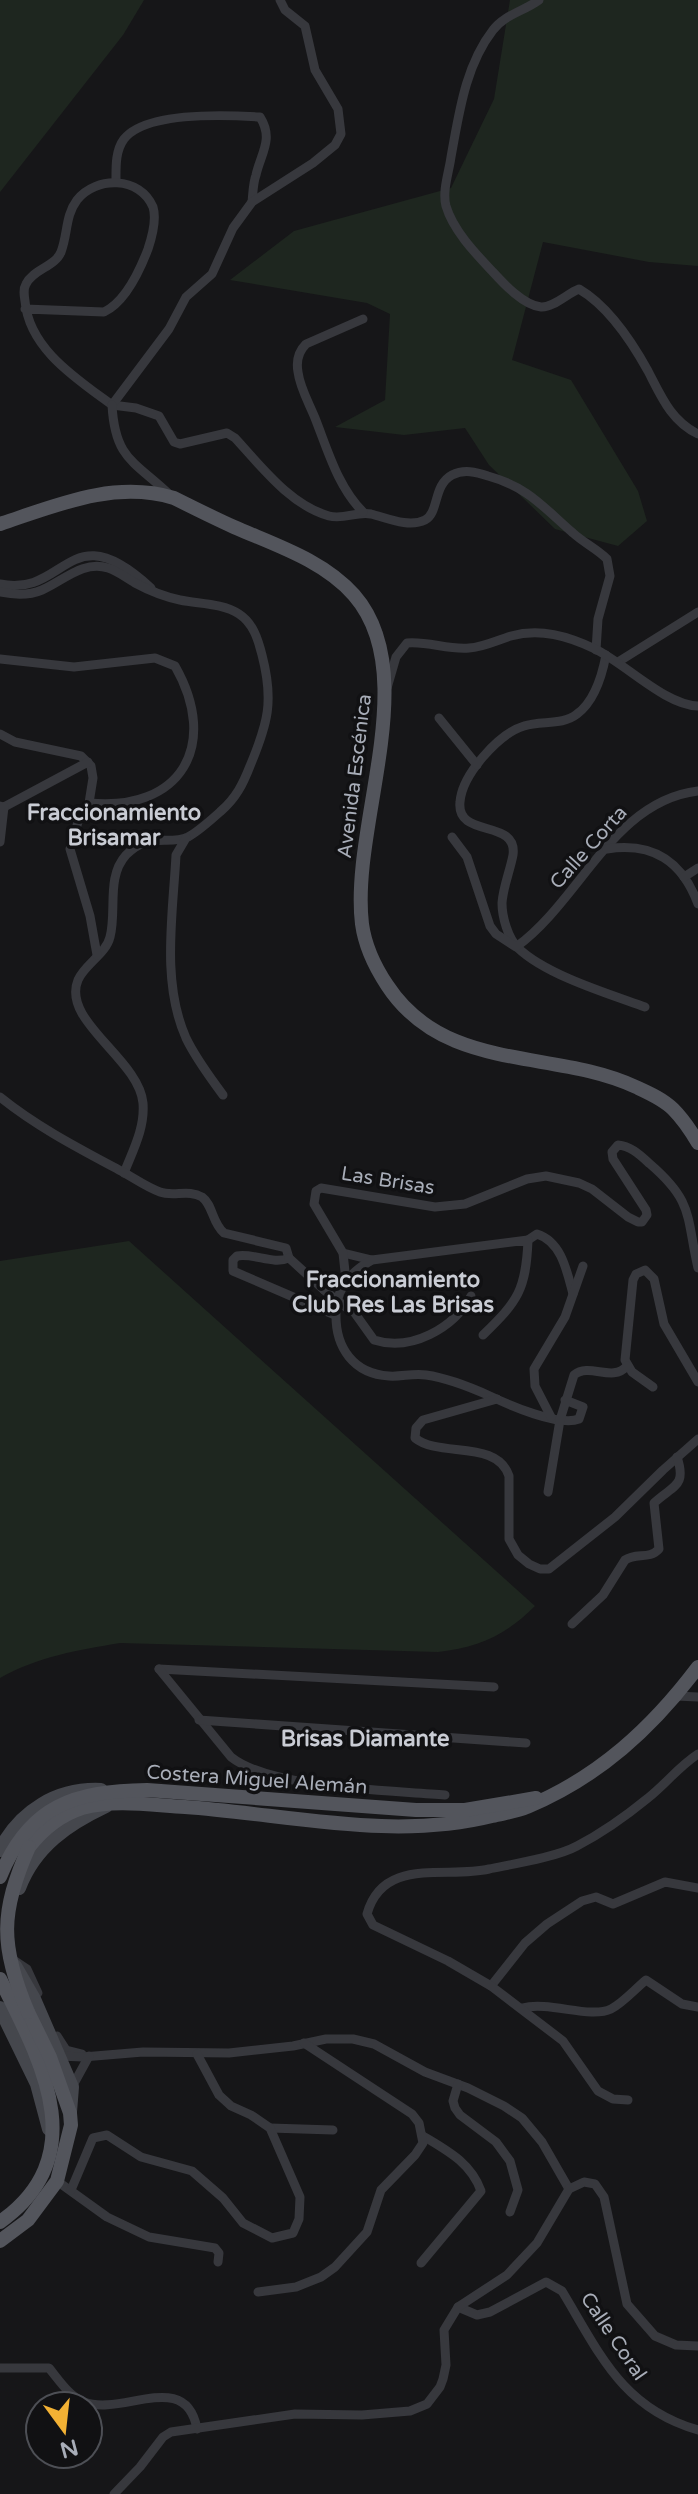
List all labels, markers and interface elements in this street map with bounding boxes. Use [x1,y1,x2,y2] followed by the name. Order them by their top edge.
[333,693,377,860] street label: Avenida Escénica
[27,800,201,851] district label: Fraccionamiento Brisamar
[545,801,632,894] street label: Calle Corta
[339,1162,436,1200] street label: Las Brisas
[292,1267,494,1318] district label: Fraccionamiento Club Res Las Brisas
[281,1726,449,1752] district label: Brisas Diamante
[146,1760,368,1800] street label: Costera Miguel Alemán
[575,2288,651,2385] street label: Calle Coral
[24,2390,104,2470] north arrow
[57,2434,81,2463] text: N

